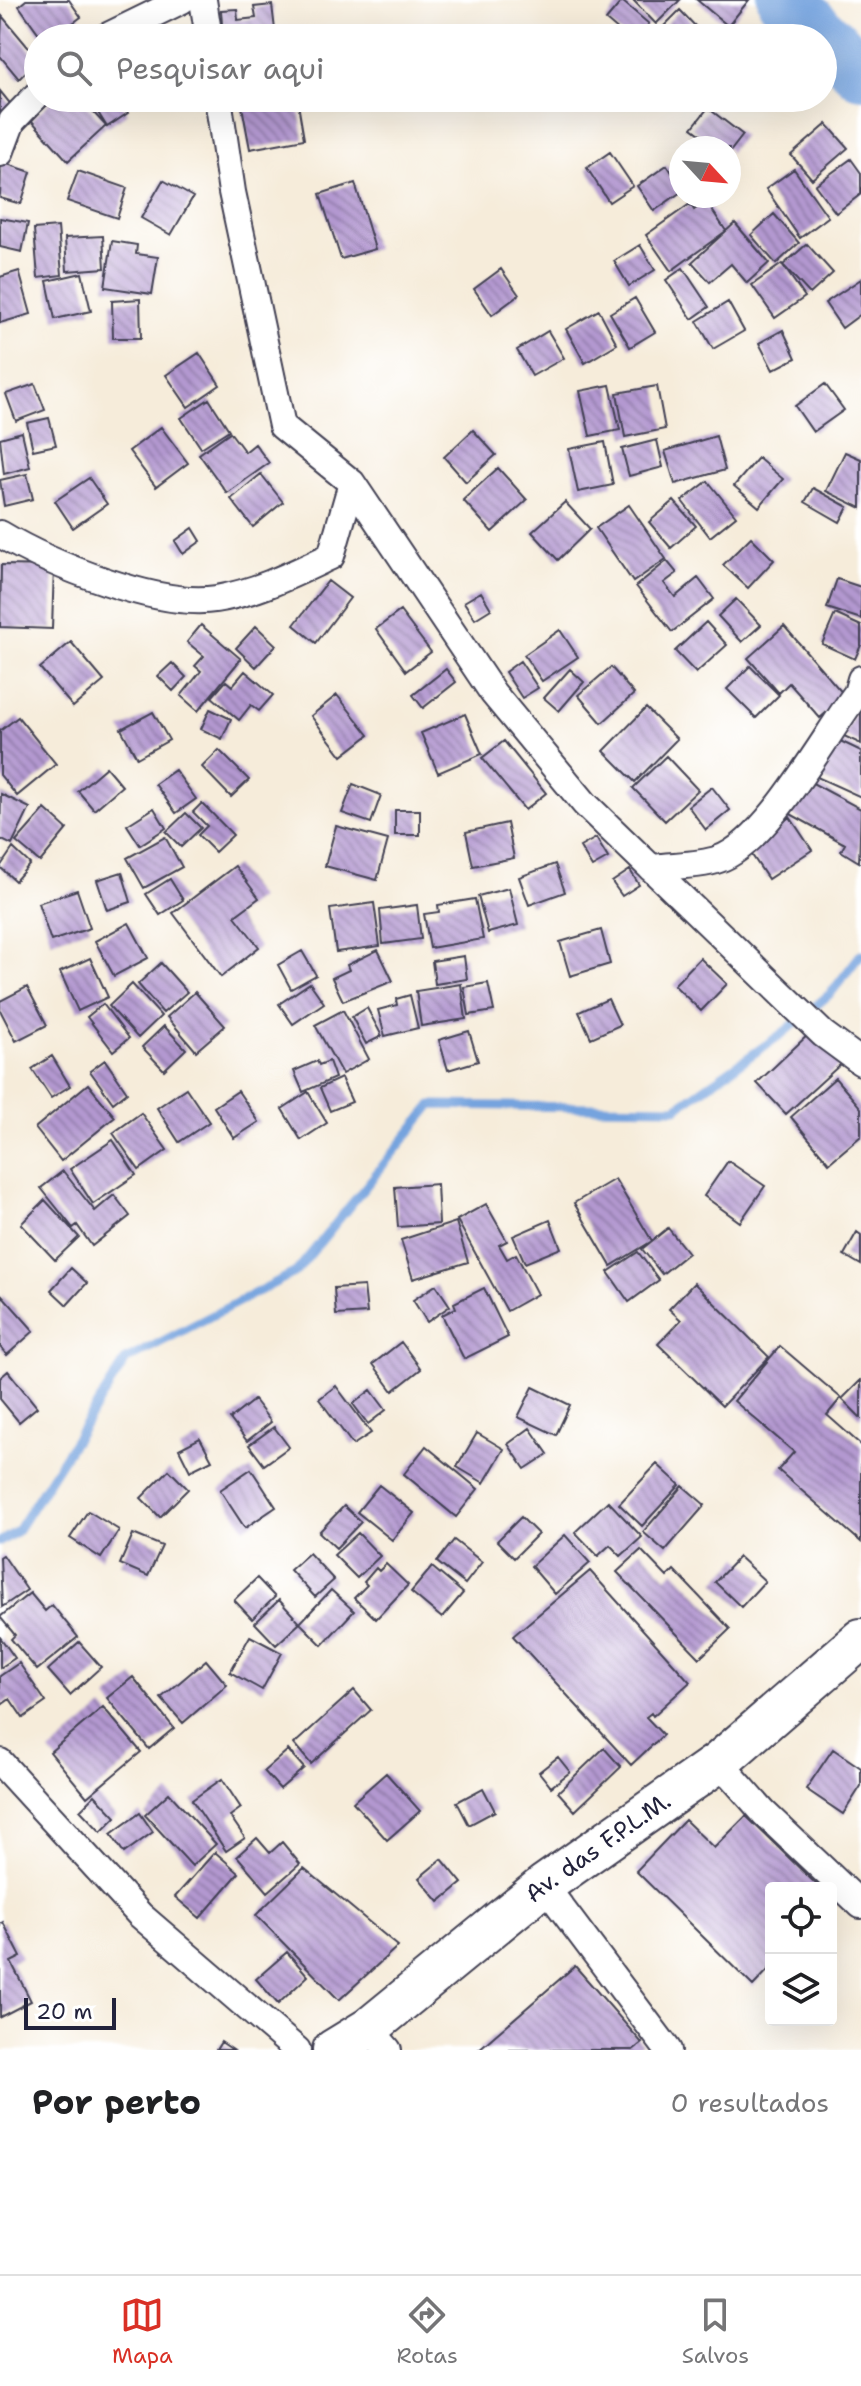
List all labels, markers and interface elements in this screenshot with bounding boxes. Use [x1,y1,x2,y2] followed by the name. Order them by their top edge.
[24,24,837,112] search box
[52,46,96,90] icon: search
[116,48,325,89] text: Pesquisar aqui
[669,136,741,208] north arrow
[518,1785,677,1910] street label: Av. das F.P.L.M.
[765,1882,837,2026] map controls
[765,1882,837,1954] button: locate
[765,1954,837,2026] button: layers
[24,1994,116,2030] scale bar
[36,1997,93,2026] text: 20 m
[32,2079,201,2125] text: Por perto
[670,2085,829,2120] text: 0 resultados
[112,2293,173,2370] tab: Mapa
[397,2293,458,2370] tab: Rotas
[682,2293,749,2370] tab: Salvos

